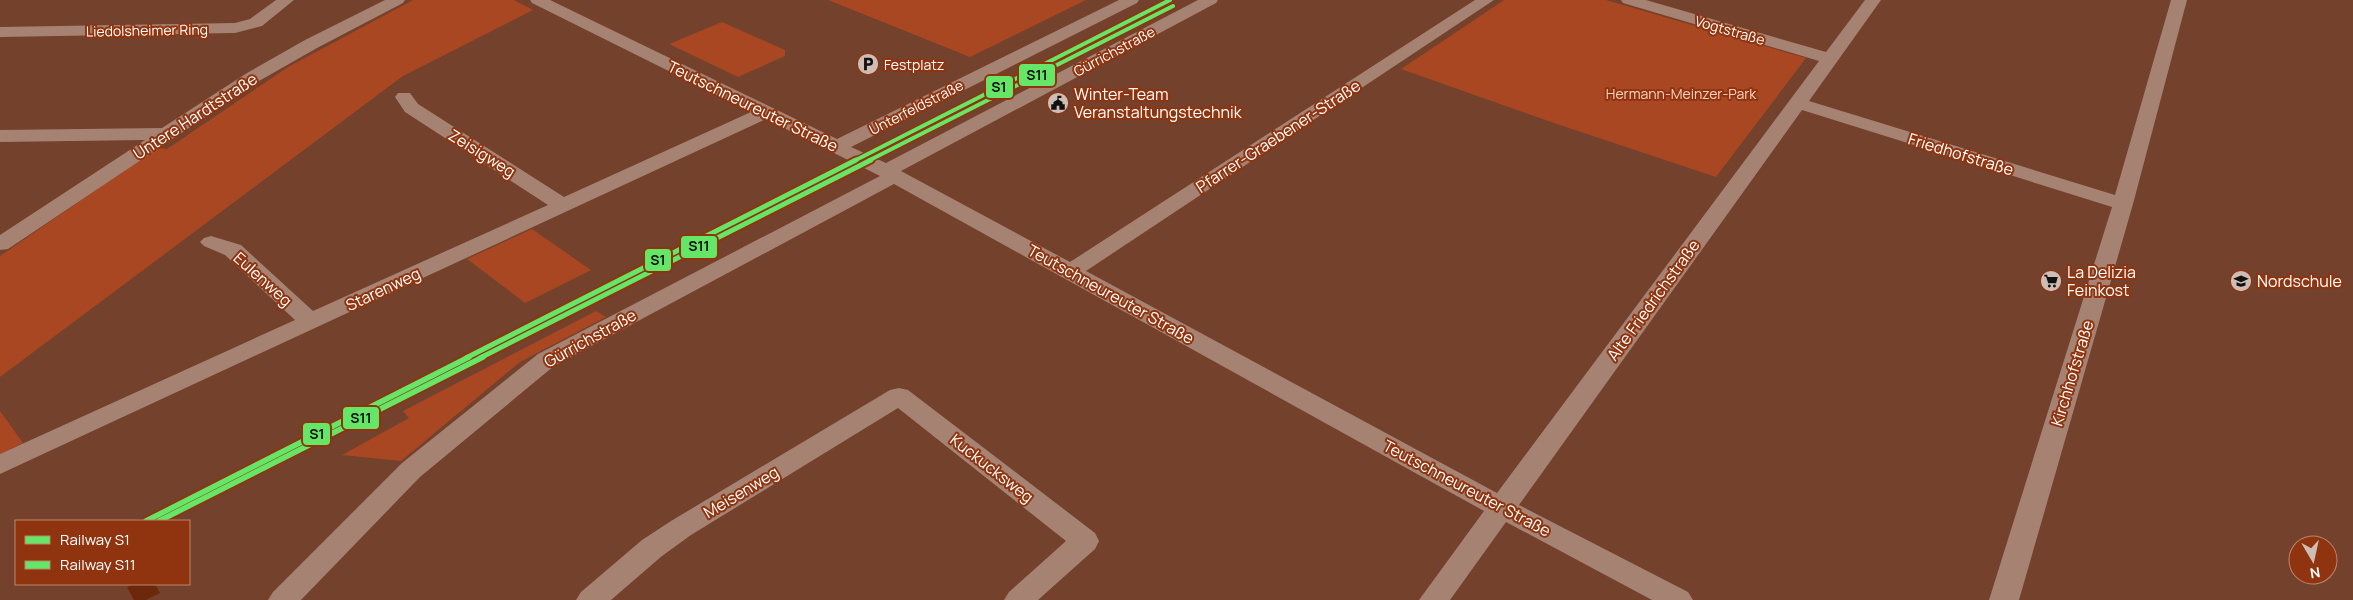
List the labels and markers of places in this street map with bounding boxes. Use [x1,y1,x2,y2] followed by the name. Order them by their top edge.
[856,52,880,76] parking icon: Festplatz
[884,55,944,74] place label: Festplatz
[1074,83,1243,123] place label: Winter-Team Veranstaltungstechnik
[1046,91,1070,115] public building icon: Winter-Team Veranstaltungstechnik
[2067,261,2136,301] place label: La Delizia Feinkost
[2039,269,2063,293] supermarket icon: La Delizia Feinkost
[2229,269,2253,293] school or university icon: Nordschule
[2257,270,2342,292] place label: Nordschule

